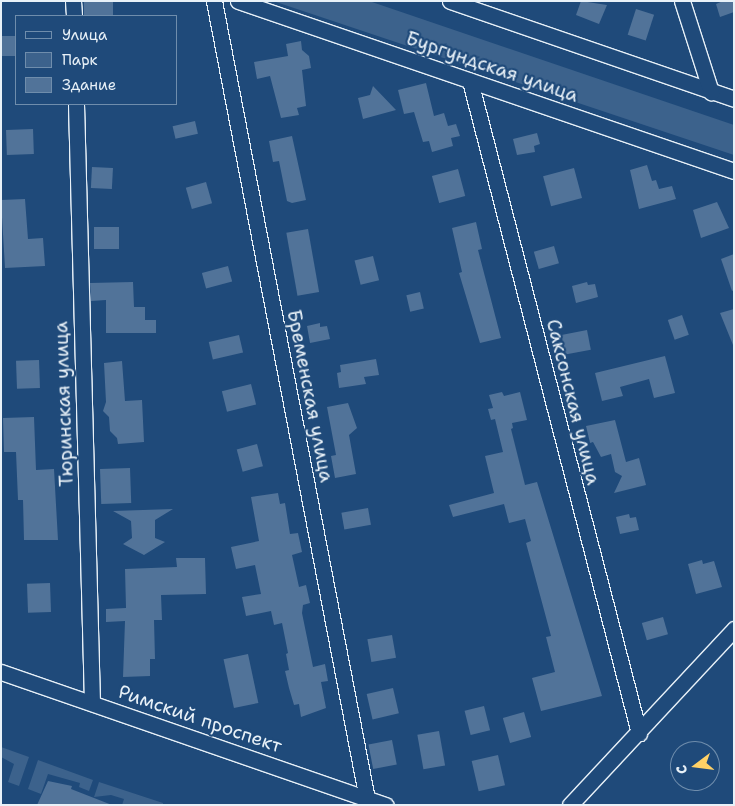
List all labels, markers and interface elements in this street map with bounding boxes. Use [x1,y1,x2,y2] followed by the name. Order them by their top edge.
[15,15,178,105] legend
[62,25,107,45] text: Улица
[403,27,581,107] street label: Бургундская улица
[62,50,98,70] text: Парк
[62,75,116,95] text: Здание
[282,308,338,484] street label: Бременская улица
[541,317,605,487] street label: Саксонская улица
[50,321,78,487] street label: Тюринская улица
[115,680,285,758] street label: Римский проспект
[670,741,720,791] north arrow
[672,763,691,776] text: С

